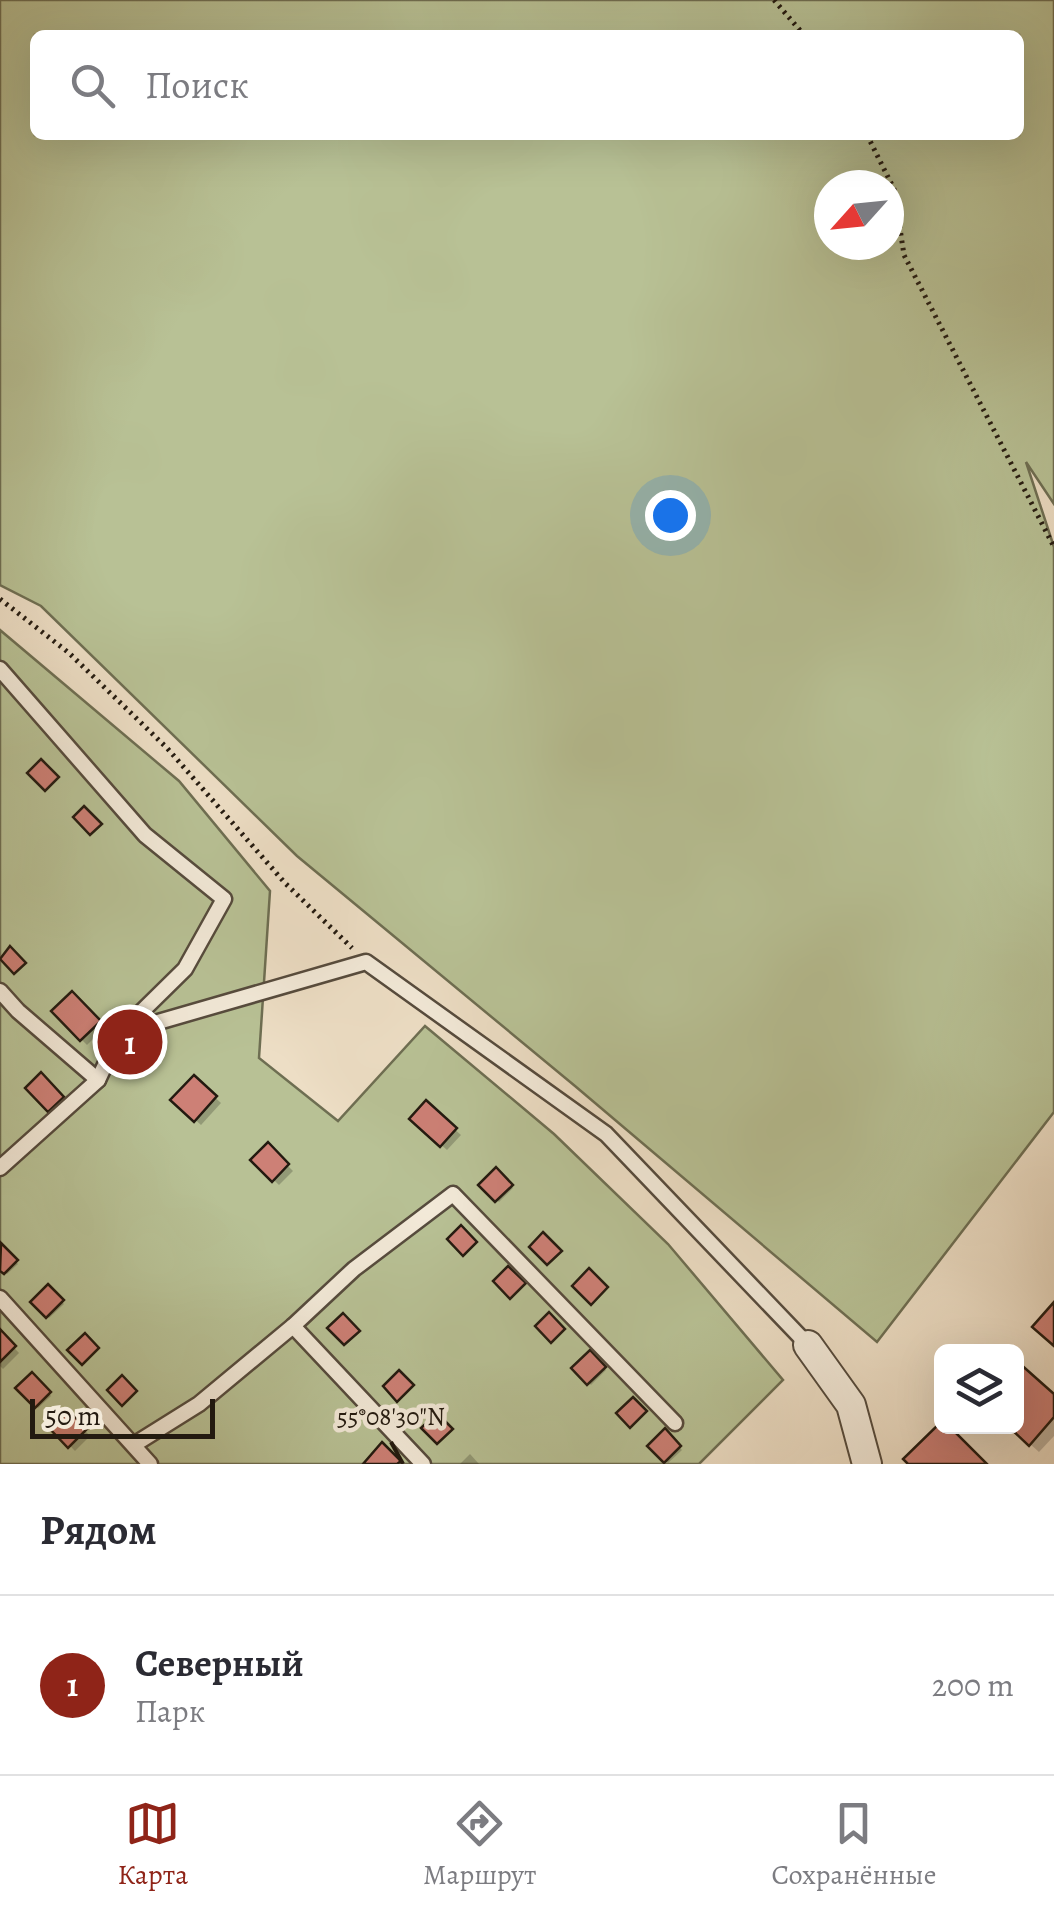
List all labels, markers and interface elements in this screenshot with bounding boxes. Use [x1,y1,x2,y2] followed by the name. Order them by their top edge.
[30,30,1024,140] search box
[65,58,120,113] icon: search
[145,59,249,111] text: Поиск
[814,170,904,260] north arrow
[645,490,696,541] your location
[98,1004,162,1080] pin: 1
[934,1344,1024,1434] map controls
[934,1344,1024,1434] button: layers
[30,1394,215,1438] scale bar
[45,1397,101,1435] text: 50 m
[337,1400,445,1434] text: 55°08'30"N
[40,1501,157,1558] text: Рядом
[135,1637,304,1689] text: Северный
[67,1663,78,1707] text: 1
[932,1663,1014,1707] text: 200 m
[135,1689,205,1733] text: Парк
[118,1796,188,1894] tab: Карта
[423,1796,536,1894] tab: Маршрут
[771,1796,937,1894] tab: Сохранённые

